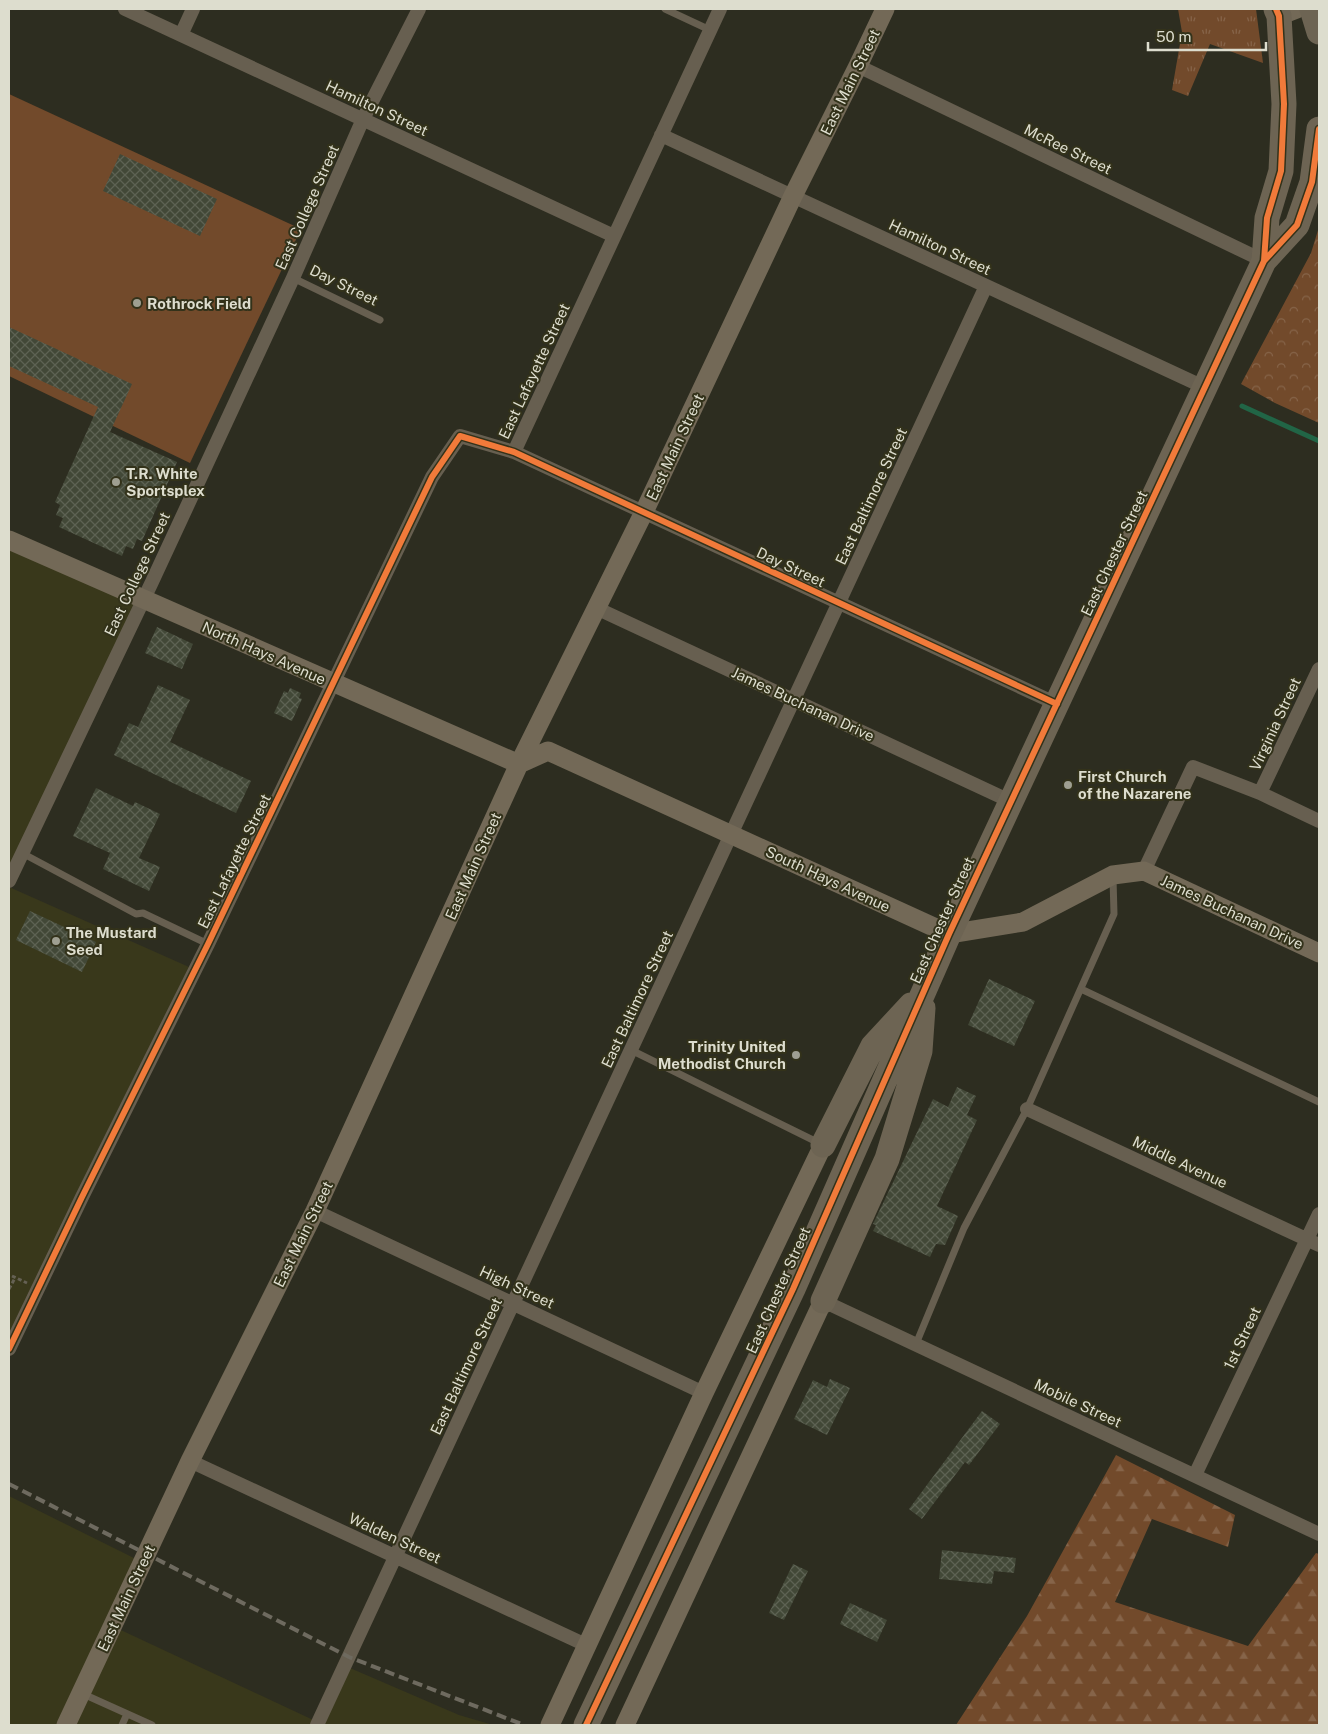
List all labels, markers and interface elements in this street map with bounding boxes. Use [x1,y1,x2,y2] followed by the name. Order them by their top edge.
[1148,20,1266,52] scale bar
[817,26,883,138] street label: East Main Street
[1156,28,1191,45] text: 50 m
[323,77,431,139] street label: Hamilton Street
[1021,120,1115,178] street label: McRee Street
[272,142,342,272] street label: East College Street
[886,216,994,278] street label: Hamilton Street
[307,261,381,309] street label: Day Street
[147,295,251,312] place label: Rothrock Field
[131,297,143,309] marker: Rothrock Field
[495,300,573,441] street label: East Lafayette Street
[643,391,707,503] street label: East Main Street
[832,425,910,567] street label: East Baltimore Street
[126,465,205,499] place label: T.R. White Sportsplex
[110,476,122,488] marker: T.R. White Sportsplex
[1077,487,1151,619] street label: East Chester Street
[101,509,173,639] street label: East College Street
[754,544,828,590] street label: Day Street
[200,618,328,688] street label: North Hays Avenue
[729,663,877,745] street label: James Buchanan Drive
[1246,675,1304,773] street label: Virginia Street
[1078,768,1191,802] place label: First Church of the Nazarene
[1062,779,1074,791] marker: First Church of the Nazarene
[194,791,274,931] street label: East Lafayette Street
[442,810,504,922] street label: East Main Street
[763,843,893,915] street label: South Hays Avenue
[906,854,978,986] street label: East Chester Street
[1158,871,1306,953] street label: James Buchanan Drive
[66,924,157,958] place label: The Mustard Seed
[598,928,676,1070] street label: East Baltimore Street
[50,935,62,947] marker: The Mustard Seed
[658,1038,786,1072] place label: Trinity United Methodist Church
[790,1049,802,1061] marker: Trinity United Methodist Church
[1130,1133,1230,1191] street label: Middle Avenue
[270,1178,336,1290] street label: East Main Street
[742,1224,814,1356] street label: East Chester Street
[477,1262,557,1312] street label: High Street
[427,1295,505,1437] street label: East Baltimore Street
[1220,1304,1264,1372] street label: 1st Street
[1032,1375,1125,1431] street label: Mobile Street
[346,1509,444,1567] street label: Walden Street
[94,1542,158,1654] street label: East Main Street

